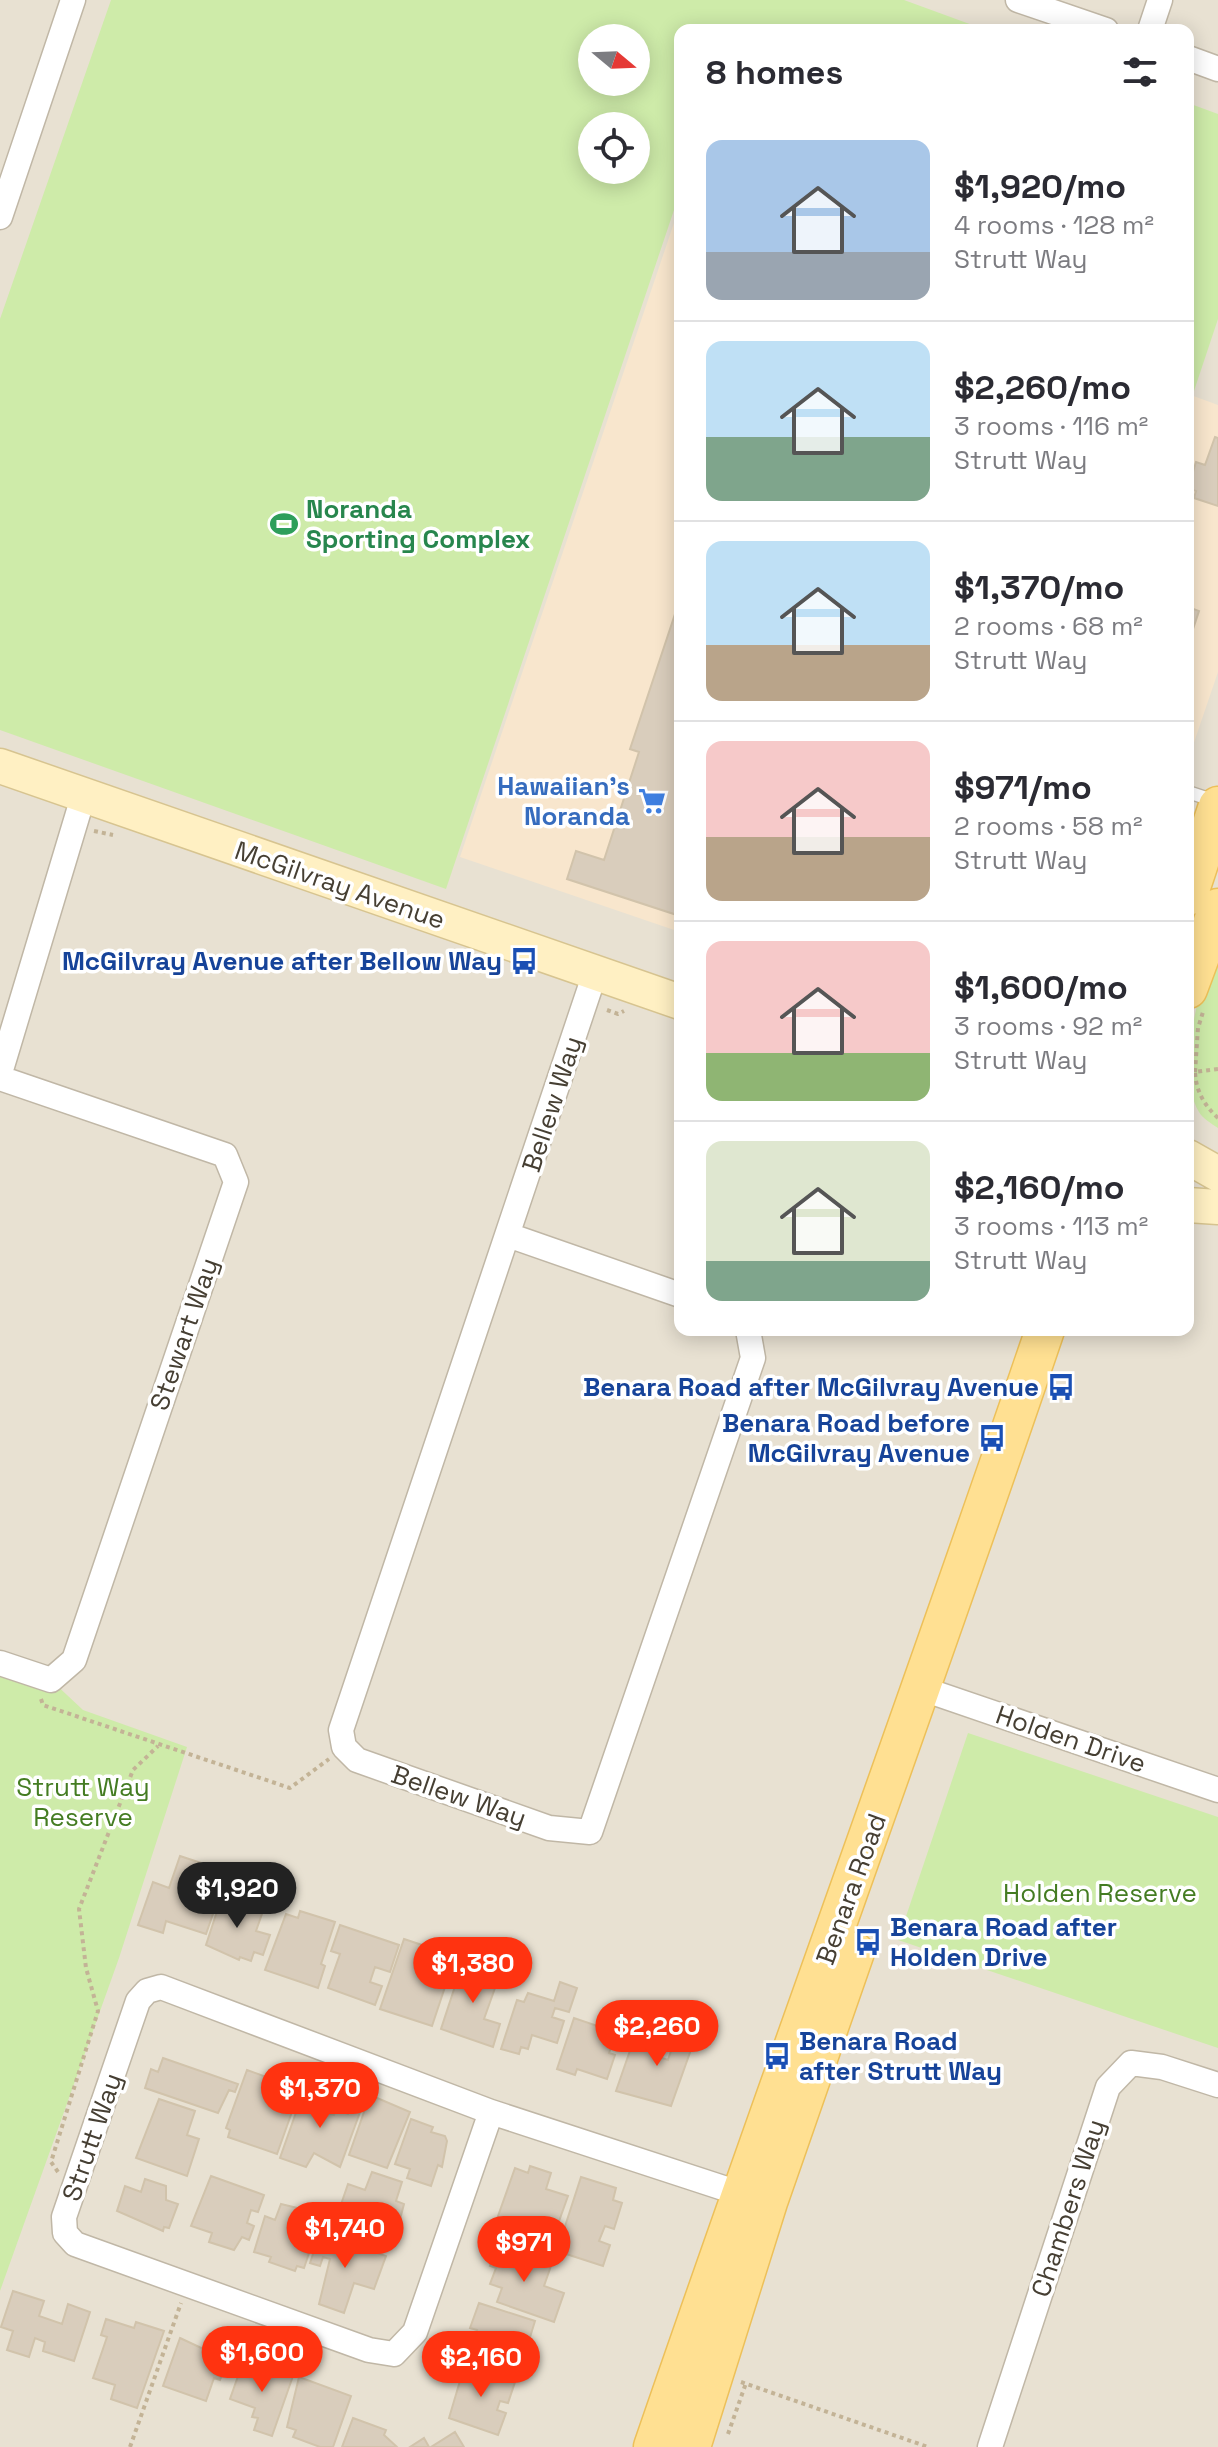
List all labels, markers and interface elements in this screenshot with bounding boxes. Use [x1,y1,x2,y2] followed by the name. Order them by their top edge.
[578,24,650,96] north arrow
[578,24,650,184] map controls
[1118,50,1162,94] icon: filters
[706,51,843,94] text: 8 homes
[578,112,650,184] button: locate
[954,165,1126,208] text: $1,920/mo
[770,172,866,268] icon: home
[954,208,1154,242] text: 4 rooms · 128 m²
[954,242,1087,276] text: Strutt Way
[954,366,1131,409] text: $2,260/mo
[770,373,866,469] icon: home
[954,409,1148,443] text: 3 rooms · 116 m²
[954,443,1087,477] text: Strutt Way
[306,492,530,556] place label: Noranda Sporting Complex
[269,509,299,539] sports icon: Noranda Sporting Complex
[954,566,1124,609] text: $1,370/mo
[770,573,866,669] icon: home
[954,609,1143,643] text: 2 rooms · 68 m²
[954,643,1087,677] text: Strutt Way
[954,766,1092,809] text: $971/mo
[497,769,630,833] place label: Hawaiian's Noranda
[770,773,866,869] icon: home
[637,786,667,816] supermarket icon: Hawaiian's Noranda
[954,809,1142,843] text: 2 rooms · 58 m²
[230,833,450,937] street label: McGilvray Avenue
[954,843,1087,877] text: Strutt Way
[62,944,502,978] place label: McGilvray Avenue after Bellow Way
[509,946,539,976] bus stop icon: McGilvray Avenue after Bellow Way
[954,966,1128,1009] text: $1,600/mo
[770,973,866,1069] icon: home
[954,1009,1142,1043] text: 3 rooms · 92 m²
[514,1032,590,1176] street label: Bellew Way
[954,1043,1087,1077] text: Strutt Way
[954,1166,1124,1209] text: $2,160/mo
[770,1173,866,1269] icon: home
[954,1209,1148,1243] text: 3 rooms · 113 m²
[954,1243,1087,1277] text: Strutt Way
[142,1253,226,1415] street label: Stewart Way
[583,1370,1039,1404] place label: Benara Road after McGilvray Avenue
[1046,1372,1076,1402] bus stop icon: Benara Road after McGilvray Avenue
[722,1406,970,1470] place label: Benara Road before McGilvray Avenue
[977,1423,1007,1453] bus stop icon: Benara Road before McGilvray Avenue
[991,1697,1151,1781] street label: Holden Drive
[387,1757,531,1835] street label: Bellew Way
[16,1770,150,1834] park label: Strutt Way Reserve
[808,1809,894,1969] street label: Benara Road
[172,1862,302,1930] pin: $1,920
[195,1871,279,1905] text: $1,920
[1003,1876,1197,1910] park label: Holden Reserve
[890,1910,1117,1974] place label: Benara Road after Holden Drive
[853,1927,883,1957] bus stop icon: Benara Road after Holden Drive
[408,1937,538,2005] pin: $1,380
[431,1946,515,1980] text: $1,380
[592,2000,722,2068] pin: $2,260
[613,2009,701,2043] text: $2,260
[799,2024,1002,2088] place label: Benara Road after Strutt Way
[762,2041,792,2071] bus stop icon: Benara Road after Strutt Way
[255,2062,385,2130] pin: $1,370
[54,2068,130,2206] street label: Strutt Way
[279,2071,361,2105] text: $1,370
[1023,2115,1113,2301] street label: Chambers Way
[280,2202,410,2270] pin: $1,740
[305,2211,385,2245] text: $1,740
[477,2216,571,2284] pin: $971
[495,2225,553,2259] text: $971
[197,2326,327,2394] pin: $1,600
[416,2331,546,2399] pin: $2,160
[220,2335,304,2369] text: $1,600
[440,2340,522,2374] text: $2,160

